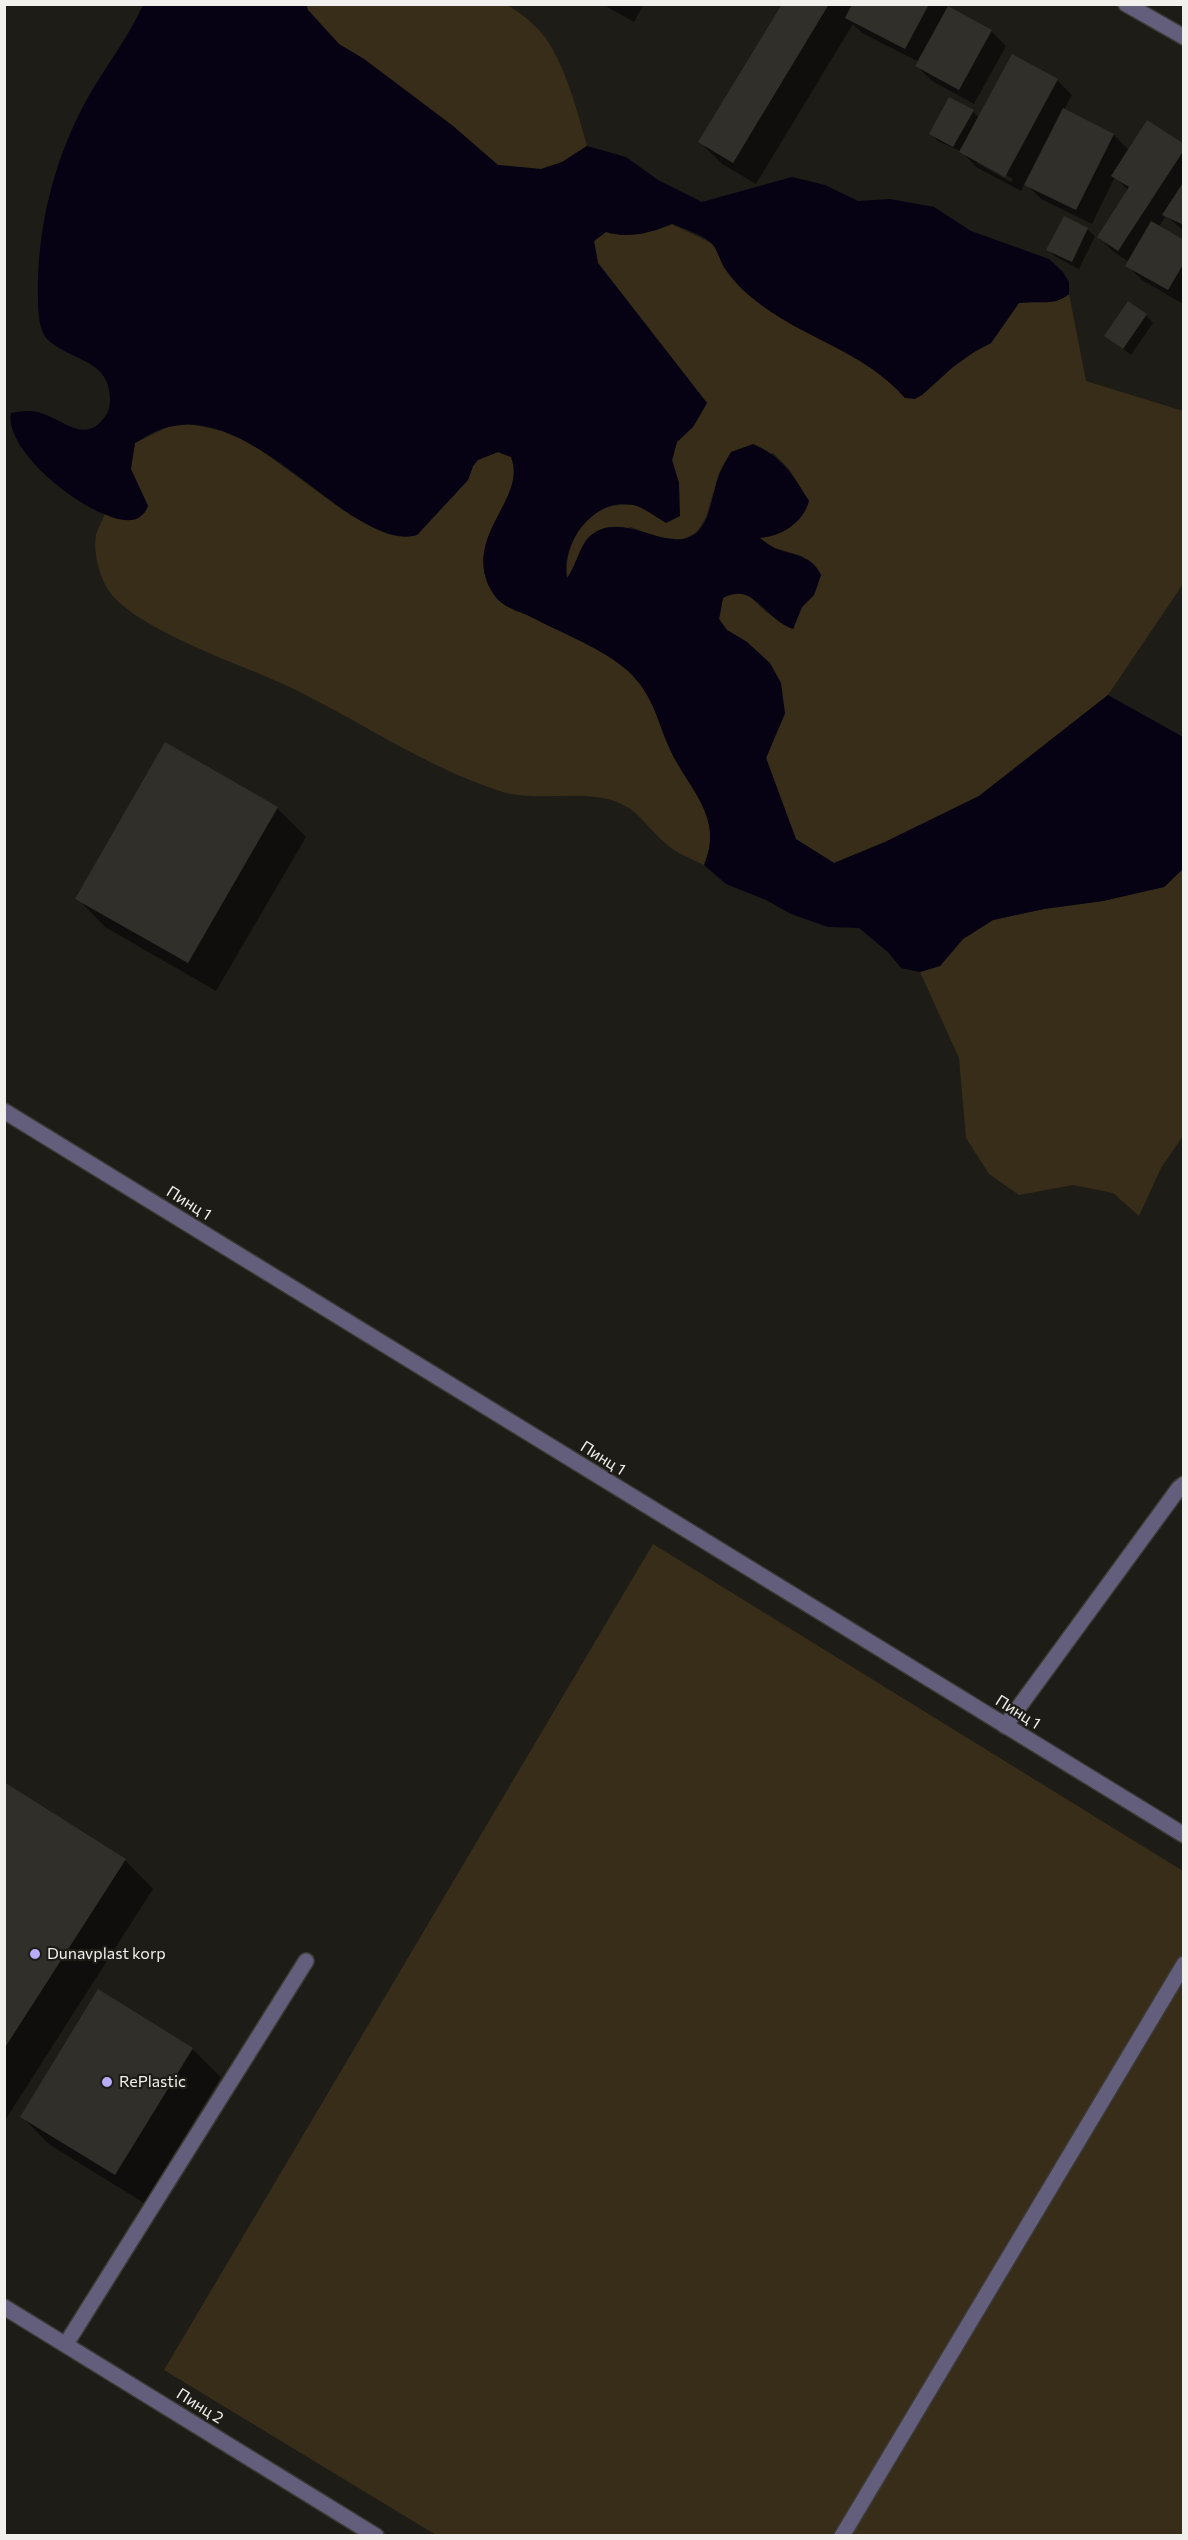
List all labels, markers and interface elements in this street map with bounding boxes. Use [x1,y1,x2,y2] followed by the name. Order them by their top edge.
[163,1182,215,1224] street label: Пинц 1
[577,1437,629,1479] street label: Пинц 1
[992,1691,1044,1733] street label: Пинц 1
[47,1944,166,1964] place label: Dunavplast korp
[28,1947,42,1961] marker: Dunavplast korp
[119,2072,186,2092] place label: RePlastic
[100,2075,114,2089] marker: RePlastic
[173,2384,227,2428] street label: Пинц 2

